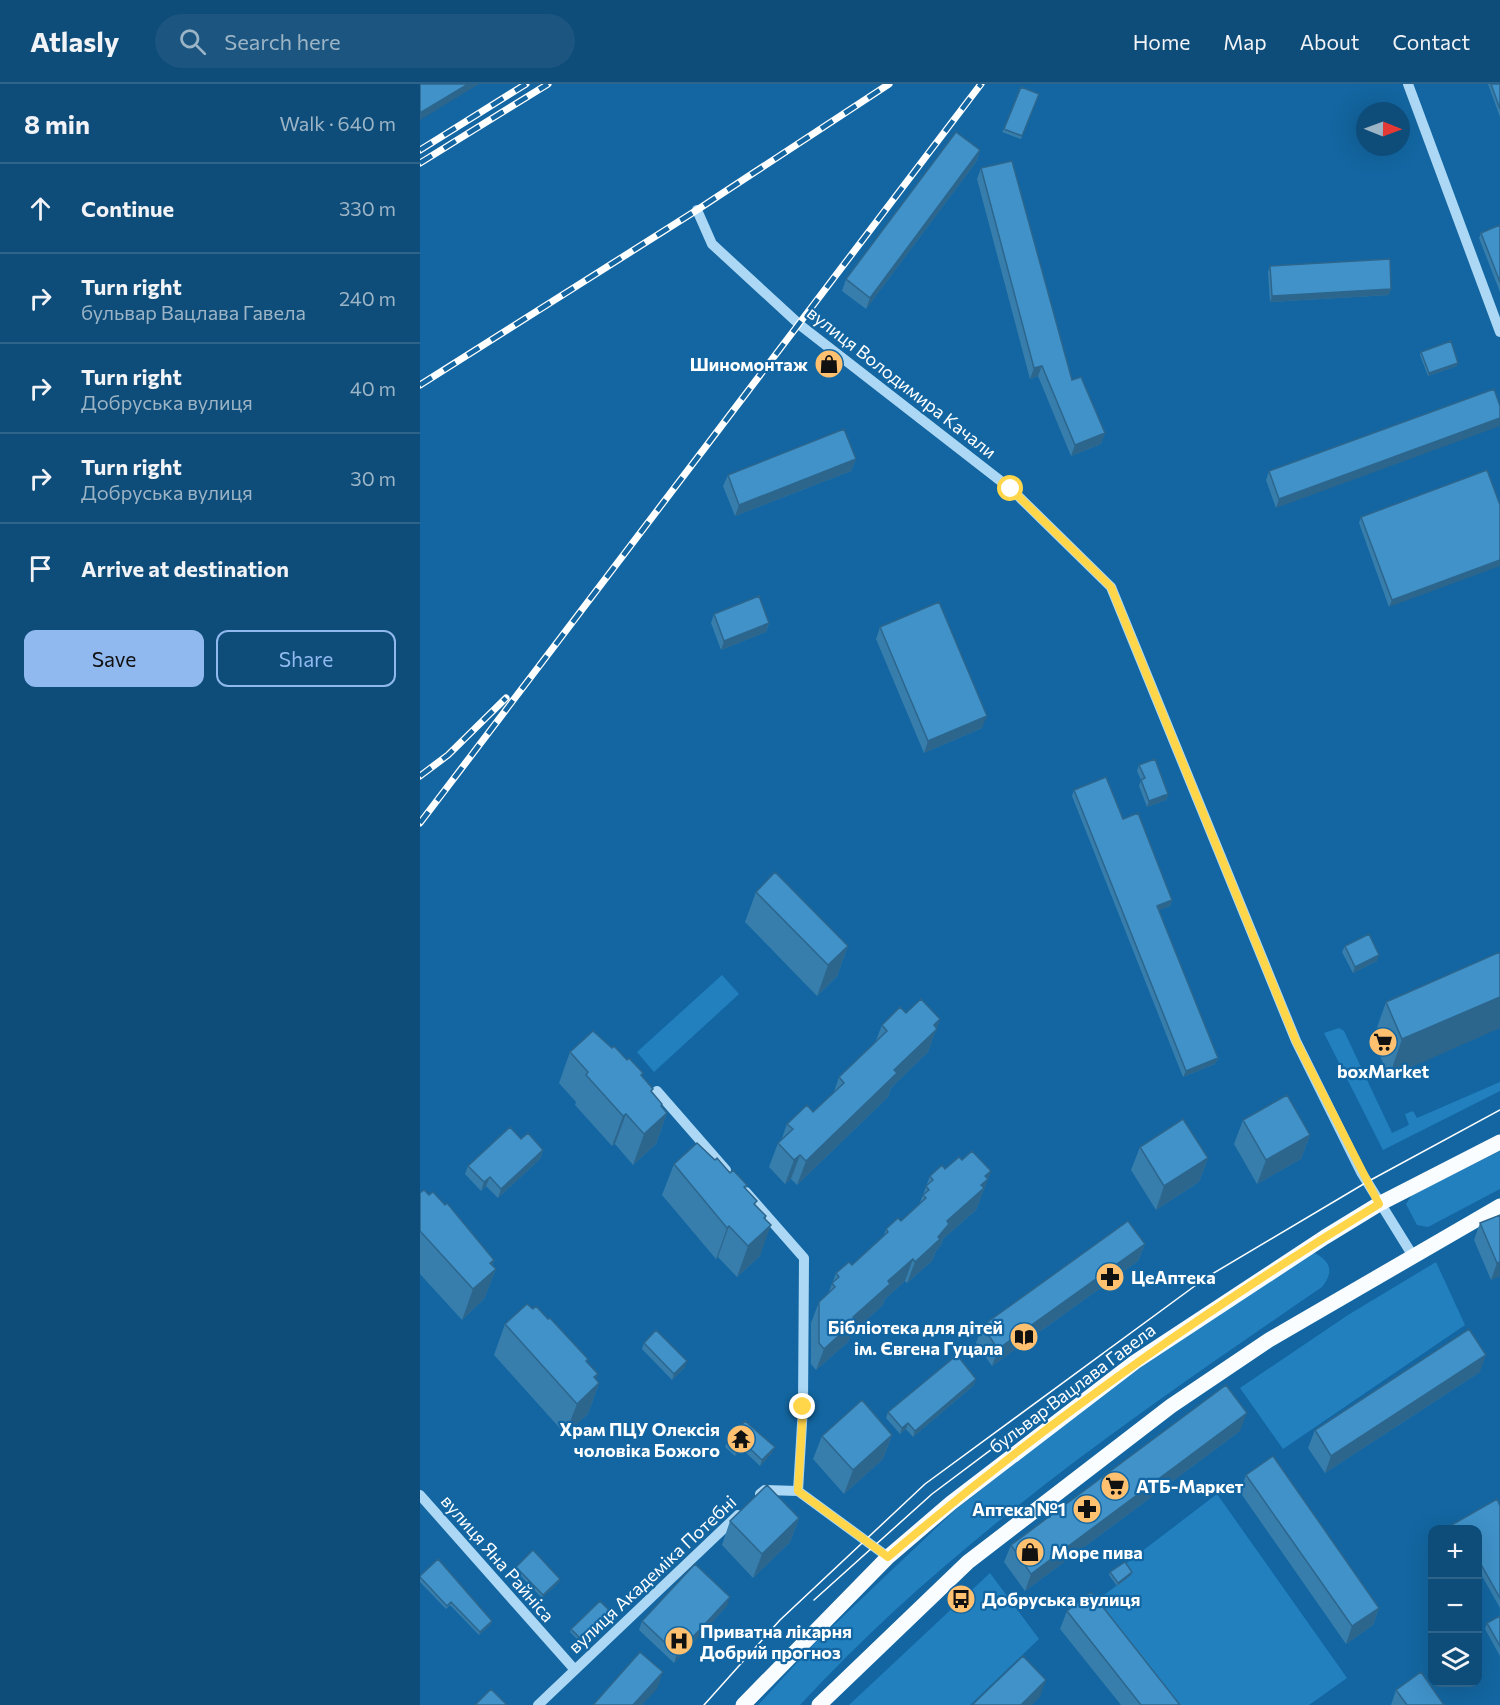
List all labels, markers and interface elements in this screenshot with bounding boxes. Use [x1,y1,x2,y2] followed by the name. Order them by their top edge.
[155,14,575,68] search box
[30,24,119,58] text: Atlasly
[176,25,209,58] icon: search
[224,28,341,55] text: Search here
[1133,29,1190,54] text: Home
[1223,29,1267,54] text: Map
[1300,29,1359,54] text: About
[1392,29,1470,54] text: Contact
[1356,102,1410,156] north arrow
[24,108,90,139] text: 8 min
[279,111,396,135] text: Walk · 640 m
[24,192,57,225] icon: ahead
[81,195,174,222] text: Continue
[339,196,396,220] text: 330 m
[81,273,182,300] text: Turn right
[24,282,57,315] icon: right
[339,286,396,310] text: 240 m
[81,300,306,324] text: бульвар Вацлава Гавела
[803,301,1001,463] street label: вулиця Володимира Качали
[813,348,845,380] shop icon: Шиномонтаж
[690,353,809,375] place label: Шиномонтаж
[81,363,182,390] text: Turn right
[24,372,57,405] icon: right
[350,376,396,400] text: 40 m
[81,390,253,414] text: Добруська вулиця
[81,453,182,480] text: Turn right
[24,462,57,495] icon: right
[350,466,396,490] text: 30 m
[997,475,1023,501] route start
[81,480,253,504] text: Добруська вулиця
[24,552,57,585] icon: arrive
[81,555,289,582] text: Arrive at destination
[24,630,204,687] button: Save
[216,630,396,687] button: Share
[1367,1026,1399,1058] supermarket icon: boxMarket
[1337,1060,1429,1082] place label: boxMarket
[1094,1261,1126,1293] pharmacy icon: ЦеАптека
[1131,1266,1216,1288] place label: ЦеАптека
[828,1316,1003,1359] place label: Бібліотека для дітей ім. Євгена Гуцала
[985,1318,1159,1458] street label: бульвар Вацлава Гавела
[1008,1321,1040,1353] library icon: Бібліотека для дітей ім. Євгена Гуцала
[789,1393,815,1419] route end
[560,1418,720,1461] place label: Храм ПЦУ Олексія чоловіка Божого
[725,1423,757,1455] temple icon: Храм ПЦУ Олексія чоловіка Божого
[1099,1470,1131,1502] supermarket icon: АТБ-Маркет
[1136,1475,1244,1497] place label: АТБ-Маркет
[437,1490,559,1626] street label: вулиця Яна Райніса
[564,1490,740,1658] street label: вулиця Академіка Потебні
[1071,1493,1103,1525] pharmacy icon: Аптека №1
[972,1498,1066,1520] place label: Аптека №1
[1428,1525,1482,1687] map controls
[1428,1525,1482,1579] button: +
[1014,1536,1046,1568] shop icon: Море пива
[1051,1541,1143,1563] place label: Море пива
[1428,1579,1482,1633] button: −
[945,1583,977,1615] bus stop icon: Добруська вулиця
[982,1588,1140,1610] place label: Добруська вулиця
[700,1620,852,1663] place label: Приватна лікарня Добрий прогноз
[663,1625,695,1657] hospital icon: Приватна лікарня Добрий прогноз
[1428,1633,1482,1687] button: layers

